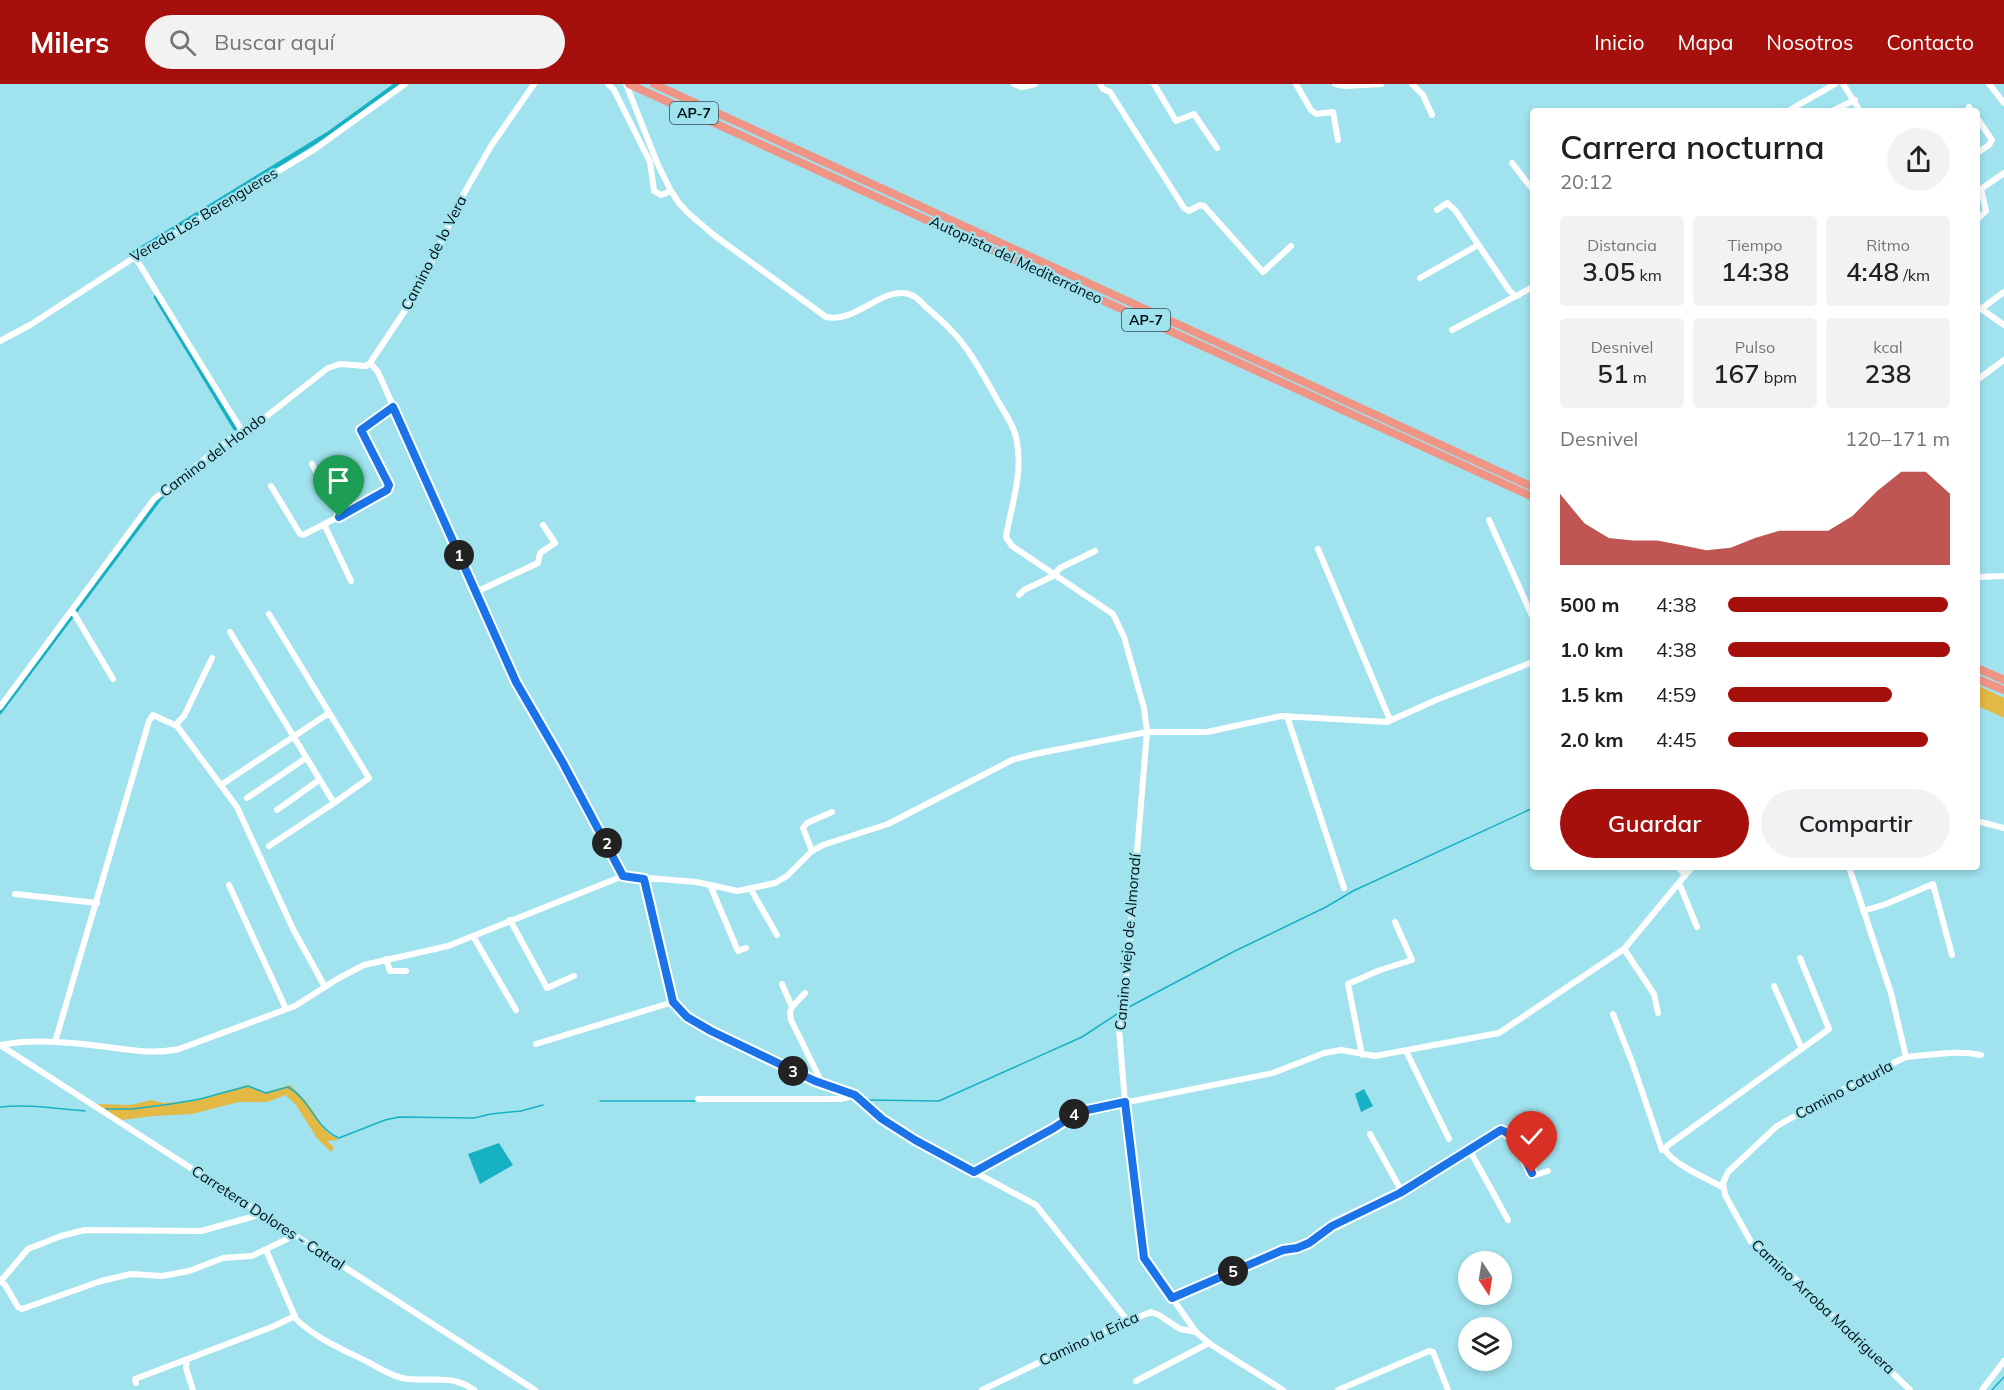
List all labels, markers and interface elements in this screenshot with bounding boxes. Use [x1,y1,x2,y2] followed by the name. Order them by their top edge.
[145,15,565,69] search box
[30,25,109,60] text: Milers
[166,26,199,59] icon: search
[214,28,335,56] text: Buscar aquí
[1594,29,1644,55] text: Inicio
[1677,29,1733,55] text: Mapa
[1766,29,1853,55] text: Nosotros
[1886,29,1974,55] text: Contacto
[670,102,718,124] road number: AP-7
[1560,126,1825,167] text: Carrera nocturna
[1887,128,1950,191] button: share
[127,163,281,266] street label: Vereda Los Berengueres
[1560,169,1613,194] text: 20:12
[396,192,471,313] street label: Camino de lo Vera
[927,211,1106,308] street label: Autopista del Mediterráneo
[1587,235,1657,255] text: Distancia
[1728,235,1782,255] text: Tiempo
[1866,235,1910,255] text: Ritmo
[1582,255,1635,288] text: 3.05
[1721,255,1789,288] text: 14:38
[1846,255,1899,288] text: 4:48
[1635,265,1662,285] text: km
[1899,265,1930,285] text: /km
[1122,309,1170,331] road number: AP-7
[1591,337,1653,357] text: Desnivel
[1735,337,1775,357] text: Pulso
[1873,337,1903,357] text: kcal
[1597,357,1628,390] text: 51
[1713,357,1760,390] text: 167
[1865,357,1911,390] text: 238
[1628,367,1647,387] text: m
[1760,367,1797,387] text: bpm
[156,408,270,501] street label: Camino del Hondo
[1560,426,1638,451] text: Desnivel
[1845,426,1950,451] text: 120–171 m
[313,455,364,517] pin
[322,464,355,497] icon: arrive
[444,540,474,570] pin: 1
[454,545,464,565] text: 1
[1560,592,1619,617] text: 500 m
[1656,592,1697,617] text: 4:38
[1560,637,1623,662] text: 1.0 km
[1656,637,1697,662] text: 4:38
[1560,682,1623,707] text: 1.5 km
[1656,682,1697,707] text: 4:59
[1560,727,1623,752] text: 2.0 km
[1656,727,1697,752] text: 4:45
[1560,789,1749,858] button: Guardar
[1761,789,1950,858] button: Compartir
[592,828,622,858] pin: 2
[602,833,612,853] text: 2
[1110,851,1145,1031] street label: Camino viejo de Almoradí
[778,1056,808,1086] pin: 3
[1792,1056,1896,1123] street label: Camino Caturla
[788,1061,798,1081] text: 3
[1059,1099,1089,1129] pin: 4
[1069,1104,1079,1124] text: 4
[1506,1111,1557,1173] pin
[1515,1120,1548,1153] icon: check
[188,1161,348,1274] street label: Carretera Dolores - Catral
[1748,1235,1899,1378] street label: Camino Arroba Madriguera
[1458,1251,1512,1305] north arrow
[1458,1251,1512,1371] map controls
[1218,1256,1248,1286] pin: 5
[1228,1261,1238,1281] text: 5
[1036,1307,1142,1370] street label: Camino la Erica
[1458,1317,1512,1371] button: layers

